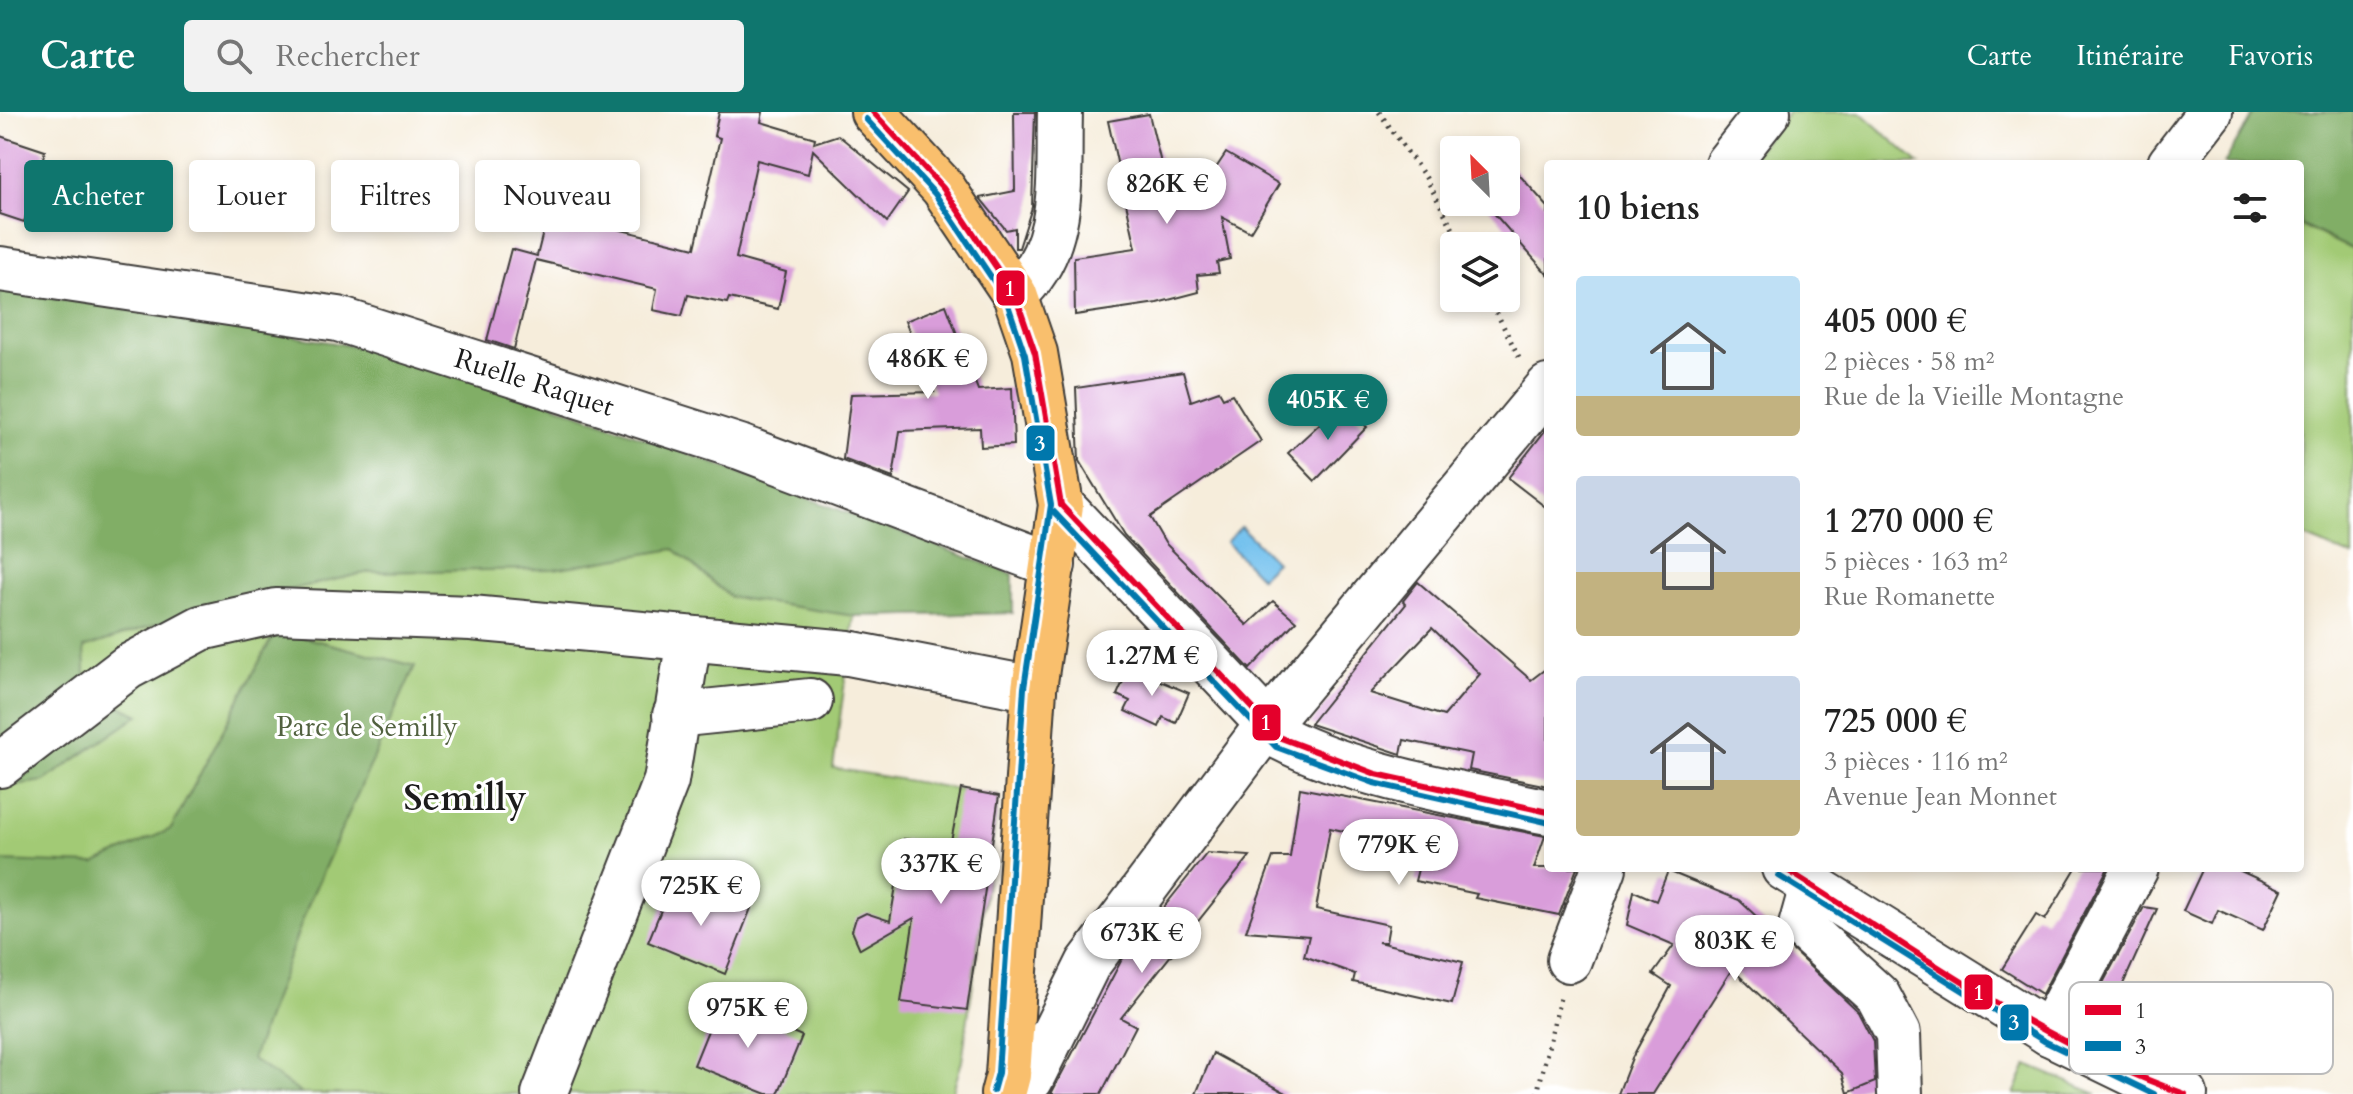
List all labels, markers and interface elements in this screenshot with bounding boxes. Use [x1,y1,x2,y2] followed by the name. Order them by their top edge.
[184,20,744,92] search box
[40,30,136,82] text: Carte
[212,34,256,78] icon: search
[276,36,420,77] text: Rechercher
[1967,37,2032,75] text: Carte
[2076,37,2184,75] text: Itinéraire
[2228,37,2313,75] text: Favoris
[1440,136,1520,216] north arrow
[1440,136,1520,312] map controls
[1102,158,1232,226] pin: 826K €
[24,160,173,232] chip: Acheter
[189,160,315,232] chip: Louer
[331,160,459,232] chip: Filtres
[475,160,640,232] chip: Nouveau
[1125,166,1209,201] text: 826K €
[1576,185,1700,231] text: 10 biens
[2228,186,2272,230] icon: filters
[1440,232,1520,312] button: layers
[995,269,1026,307] line badge: 1
[1004,274,1016,304] text: 1
[1824,298,1967,344] text: 405 000 €
[1640,308,1736,404] icon: home
[863,333,993,401] pin: 486K €
[450,339,619,426] street label: Ruelle Raquet
[886,341,970,376] text: 486K €
[1824,344,1995,379] text: 2 pièces · 58 m²
[1263,374,1393,442] pin: 405K €
[1824,379,2124,414] text: Rue de la Vieille Montagne
[1286,382,1370,417] text: 405K €
[1025,424,1056,462] line badge: 3
[1034,429,1046,459] text: 3
[1824,498,1994,544] text: 1 270 000 €
[1640,508,1736,604] icon: home
[1824,544,2008,579] text: 5 pièces · 163 m²
[1824,579,1995,614] text: Rue Romanette
[1078,630,1226,698] pin: 1.27M €
[1104,638,1200,673] text: 1.27M €
[1824,698,1967,744] text: 725 000 €
[1251,703,1282,742] line badge: 1
[276,708,458,746] park label: Parc de Semilly
[1260,708,1272,738] text: 1
[1640,708,1736,804] icon: home
[1824,744,2008,779] text: 3 pièces · 116 m²
[404,774,527,823] district label: Semilly
[1824,779,2057,814] text: Avenue Jean Monnet
[1334,819,1464,887] pin: 779K €
[1357,827,1441,862] text: 779K €
[876,838,1006,906] pin: 337K €
[899,846,983,881] text: 337K €
[636,860,766,928] pin: 725K €
[659,868,743,903] text: 725K €
[1077,907,1207,975] pin: 673K €
[1100,915,1184,950] text: 673K €
[1670,915,1800,983] pin: 803K €
[1693,923,1777,958] text: 803K €
[1963,973,1994,1011] line badge: 1
[1973,978,1985,1008] text: 1
[683,982,813,1050] pin: 975K €
[2069,982,2333,1074] legend
[706,990,790,1025] text: 975K €
[2135,996,2146,1026] text: 1
[1999,1003,2030,1042] line badge: 3
[2008,1008,2020,1038] text: 3
[2135,1032,2146,1062] text: 3

